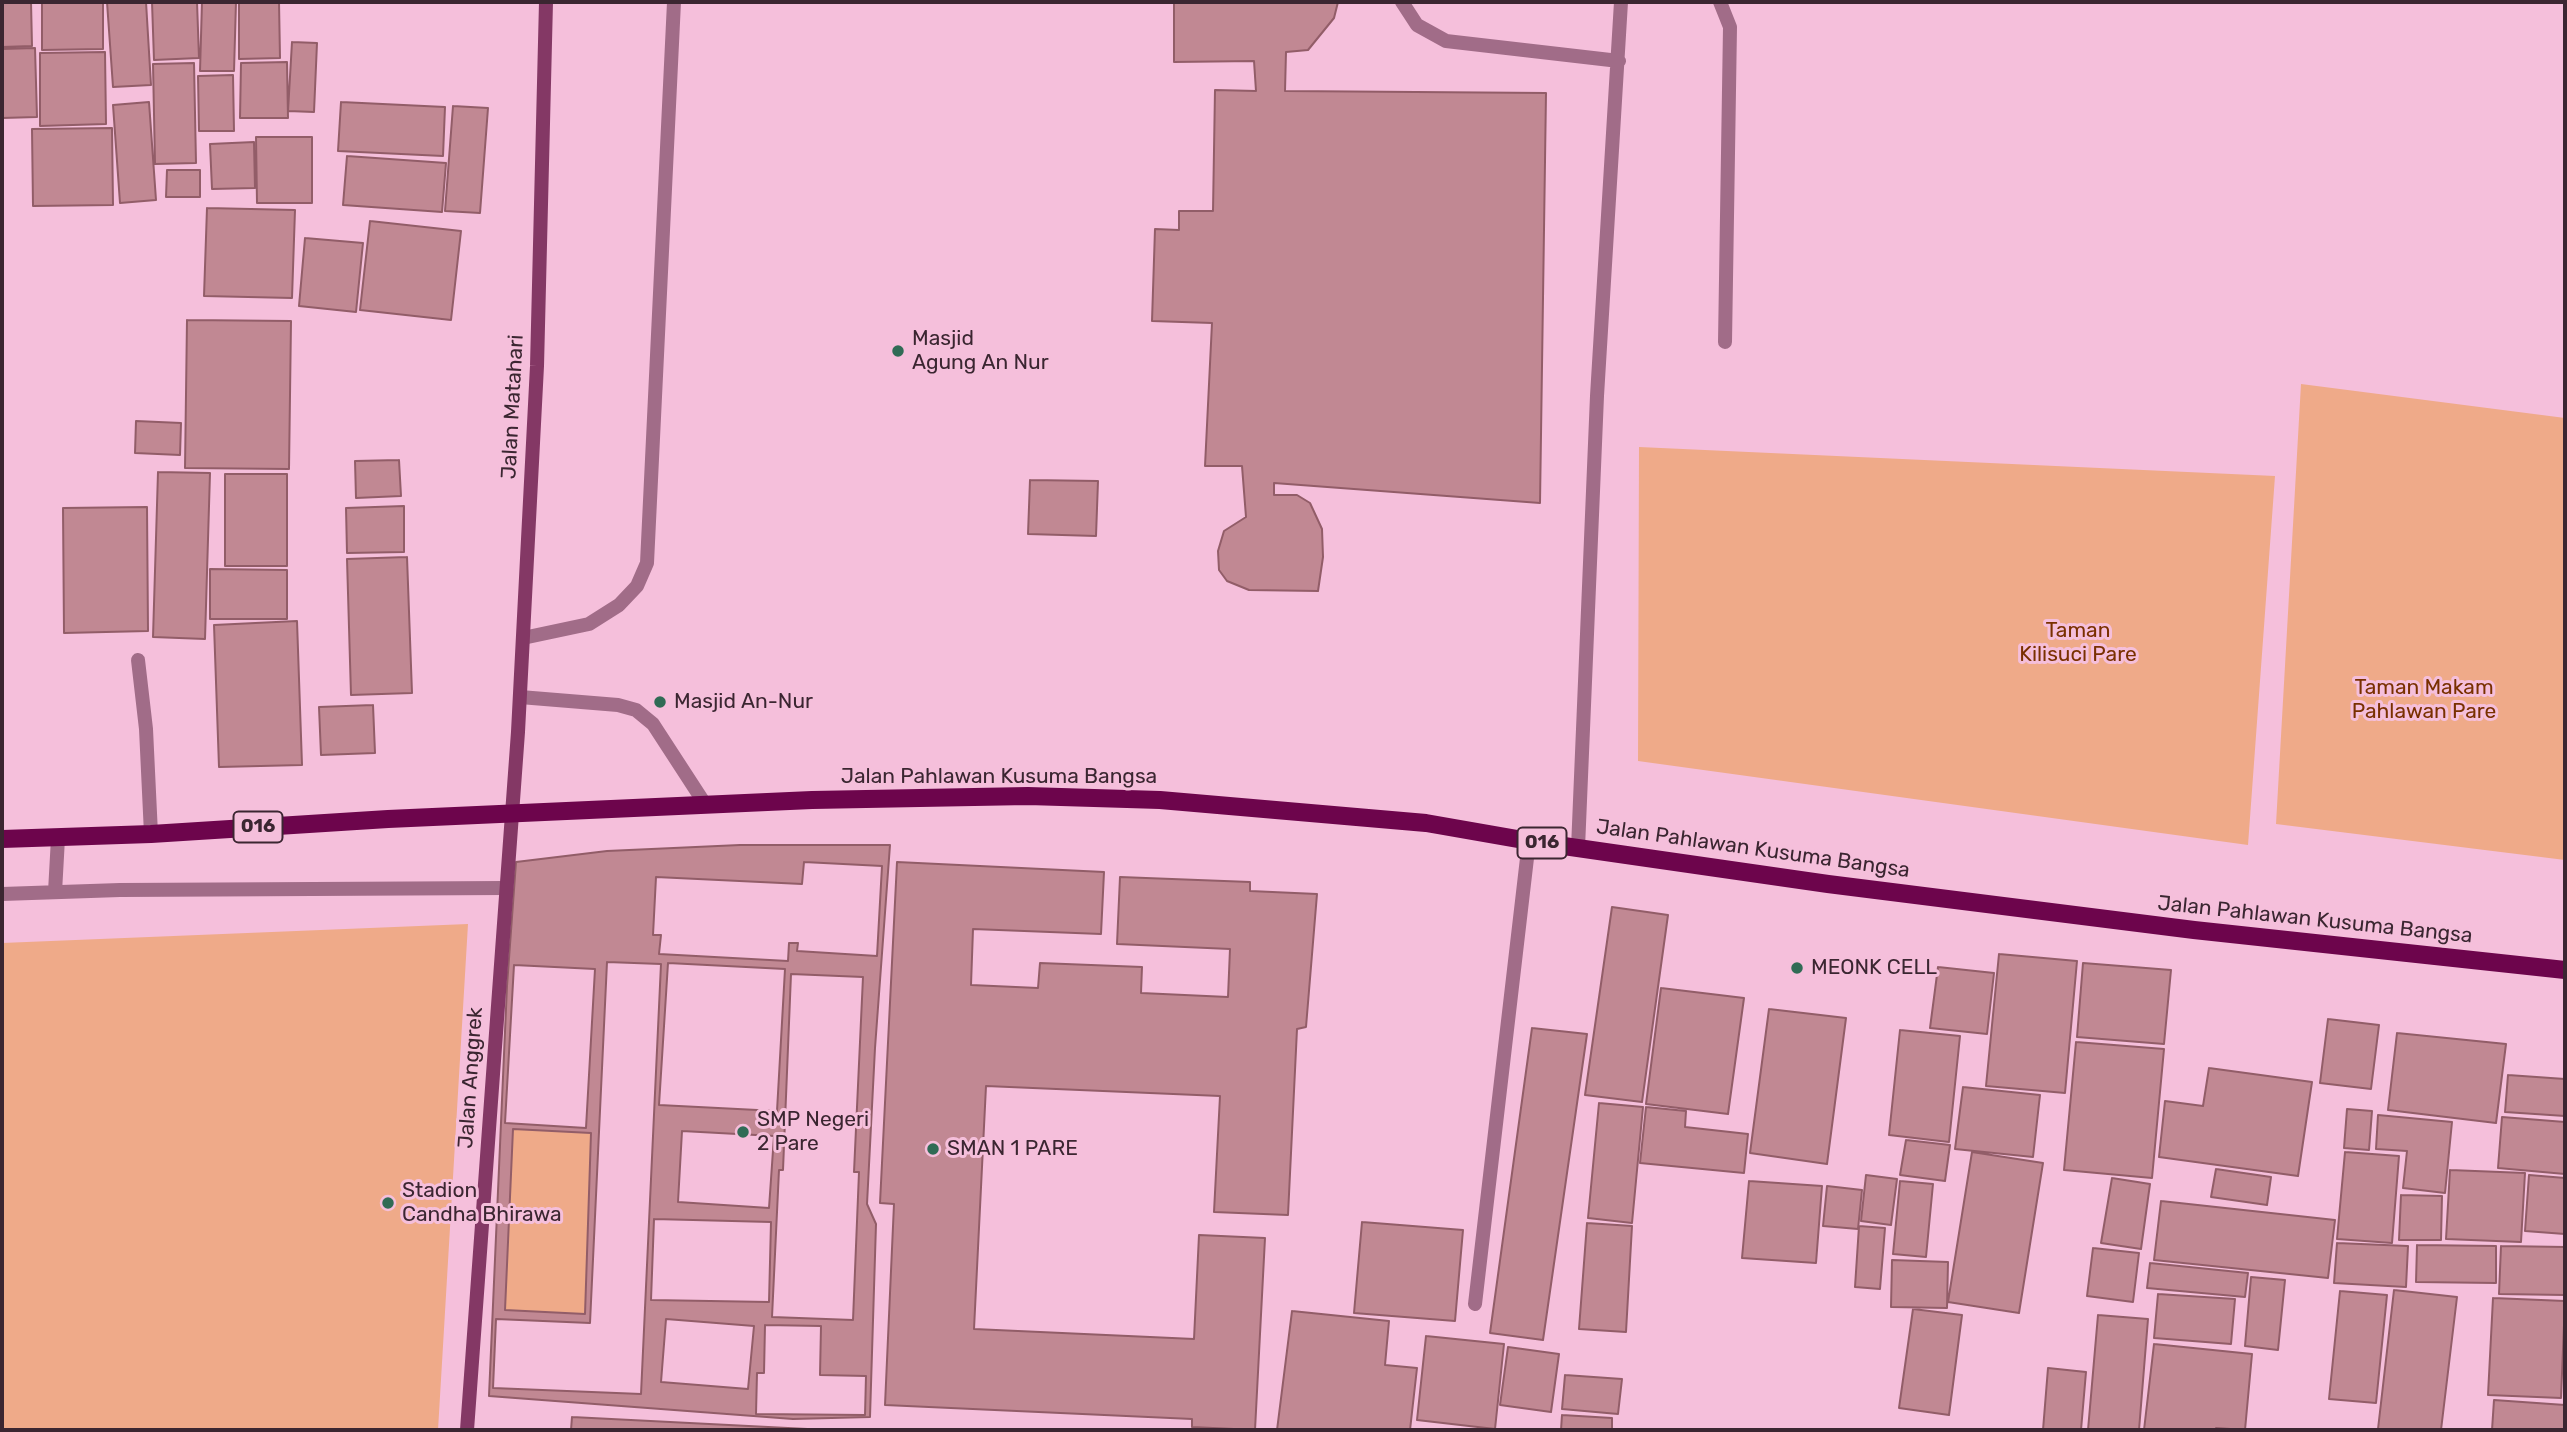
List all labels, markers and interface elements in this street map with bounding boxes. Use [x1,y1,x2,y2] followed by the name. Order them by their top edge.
[912,326,1049,376] place label: Masjid Agung An Nur
[497,334,529,480] street label: Jalan Matahari
[890,343,906,359] marker: Masjid Agung An Nur
[2019,618,2137,668] park label: Taman Kilisuci Pare
[2352,675,2496,725] park label: Taman Makam Pahlawan Pare
[674,689,813,715] place label: Masjid An-Nur
[652,694,668,710] marker: Masjid An-Nur
[841,764,1157,790] street label: Jalan Pahlawan Kusuma Bangsa
[233,812,282,842] road number: 016
[1595,815,1911,883] street label: Jalan Pahlawan Kusuma Bangsa
[1518,828,1566,858] road number: 016
[2156,891,2474,949] street label: Jalan Pahlawan Kusuma Bangsa
[1811,955,1937,981] place label: MEONK CELL
[1789,960,1805,976] marker: MEONK CELL
[453,1006,489,1150] street label: Jalan Anggrek
[757,1107,869,1157] place label: SMP Negeri 2 Pare
[735,1124,751,1140] marker: SMP Negeri 2 Pare
[947,1136,1078,1162] place label: SMAN 1 PARE
[925,1141,941,1157] marker: SMAN 1 PARE
[402,1178,562,1228] place label: Stadion Candha Bhirawa
[380,1195,396,1211] marker: Stadion Candha Bhirawa

